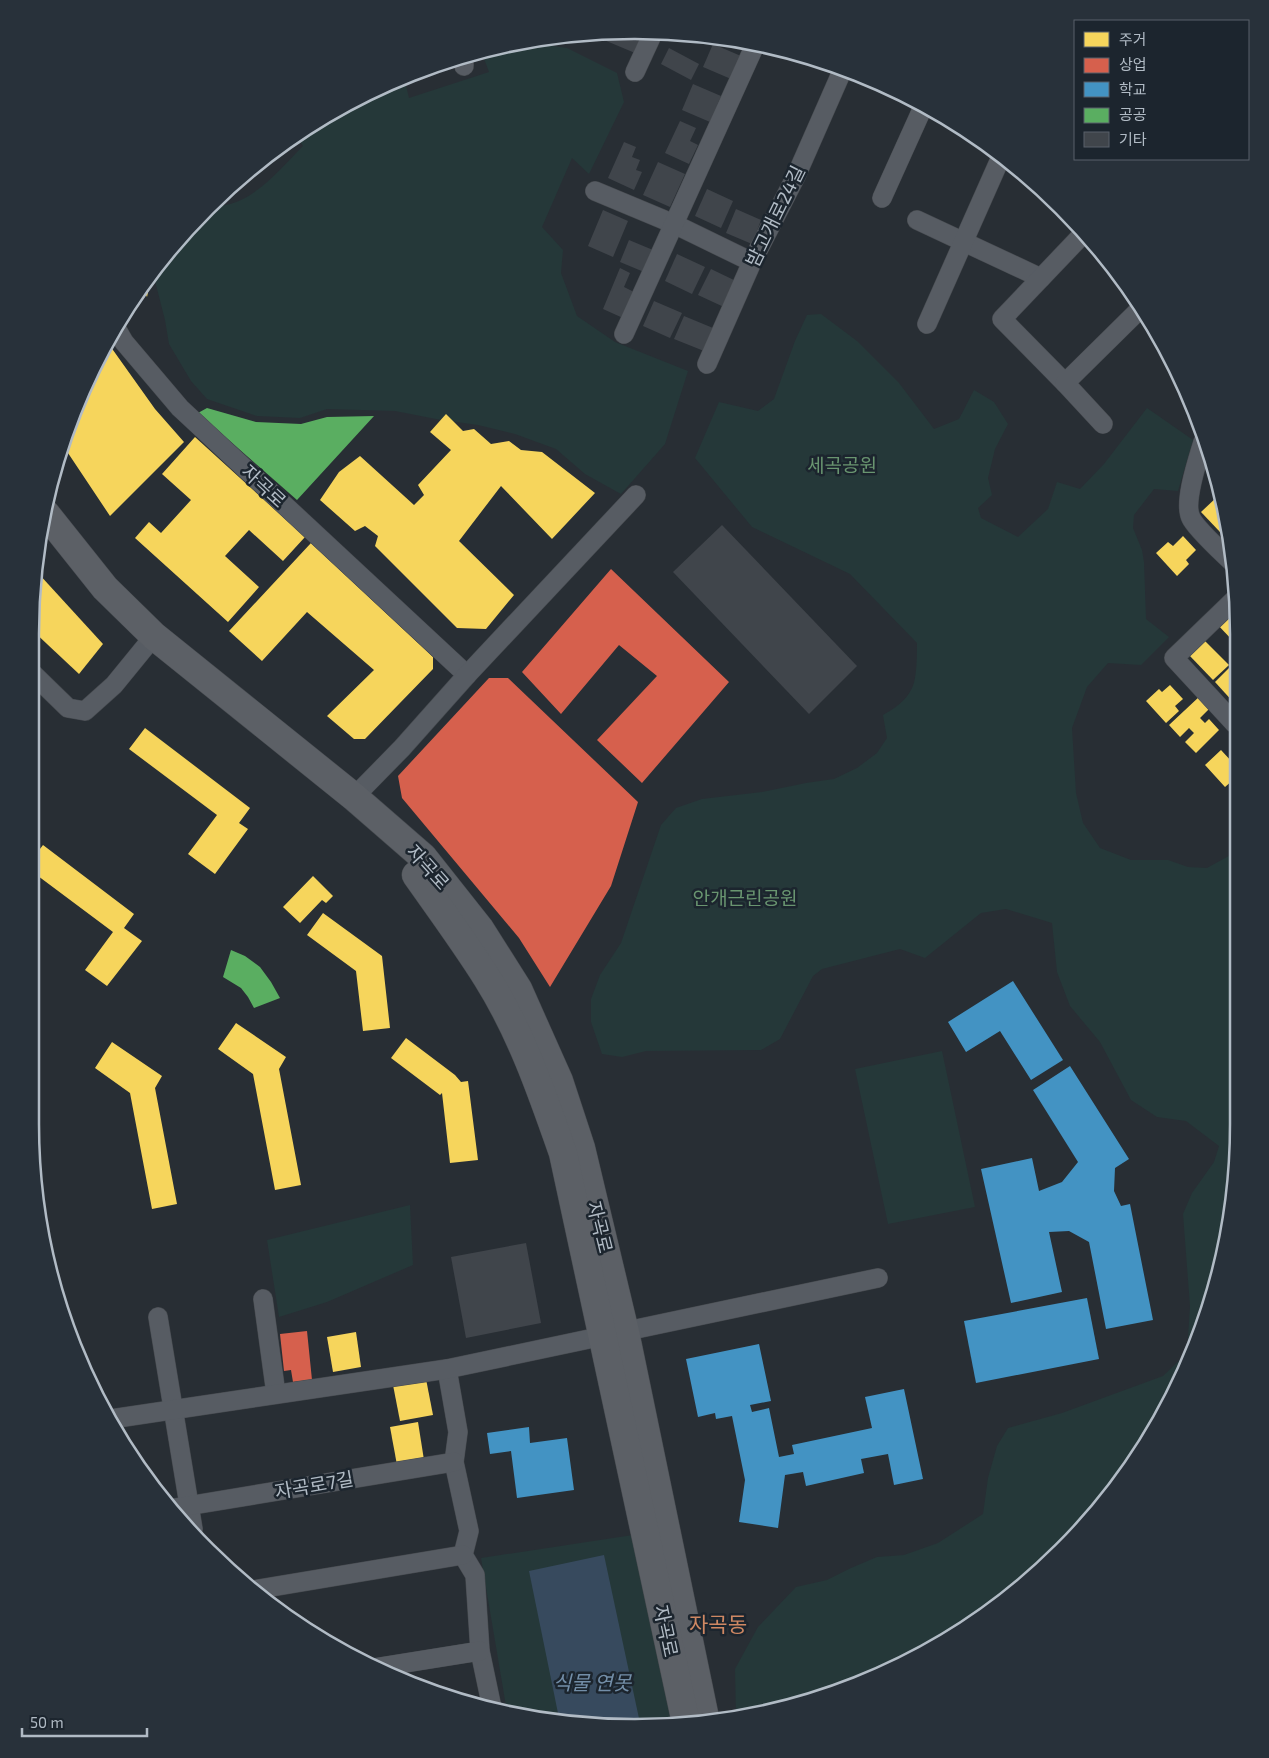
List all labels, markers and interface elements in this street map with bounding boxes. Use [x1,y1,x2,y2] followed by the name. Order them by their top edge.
[1074,20,1249,160] legend
[1119,30,1147,48] text: 주거
[1119,55,1147,73] text: 상업
[1119,80,1147,98] text: 학교
[1119,105,1147,123] text: 공공
[1119,130,1147,148] text: 기타
[740,161,809,270] street label: 밤고개로24길
[807,453,877,476] park label: 세곡공원
[237,459,291,512] street label: 자곡로
[402,839,454,894] street label: 자곡로
[693,886,797,909] park label: 안개근린공원
[583,1199,618,1255] street label: 자곡로
[273,1466,355,1503] street label: 자곡로7길
[650,1603,683,1659] street label: 자곡로
[689,1611,747,1636] district label: 자곡동
[553,1670,633,1694] water label: 식물 연못
[22,1706,148,1738] scale bar
[30,1713,64,1731] text: 50 m

